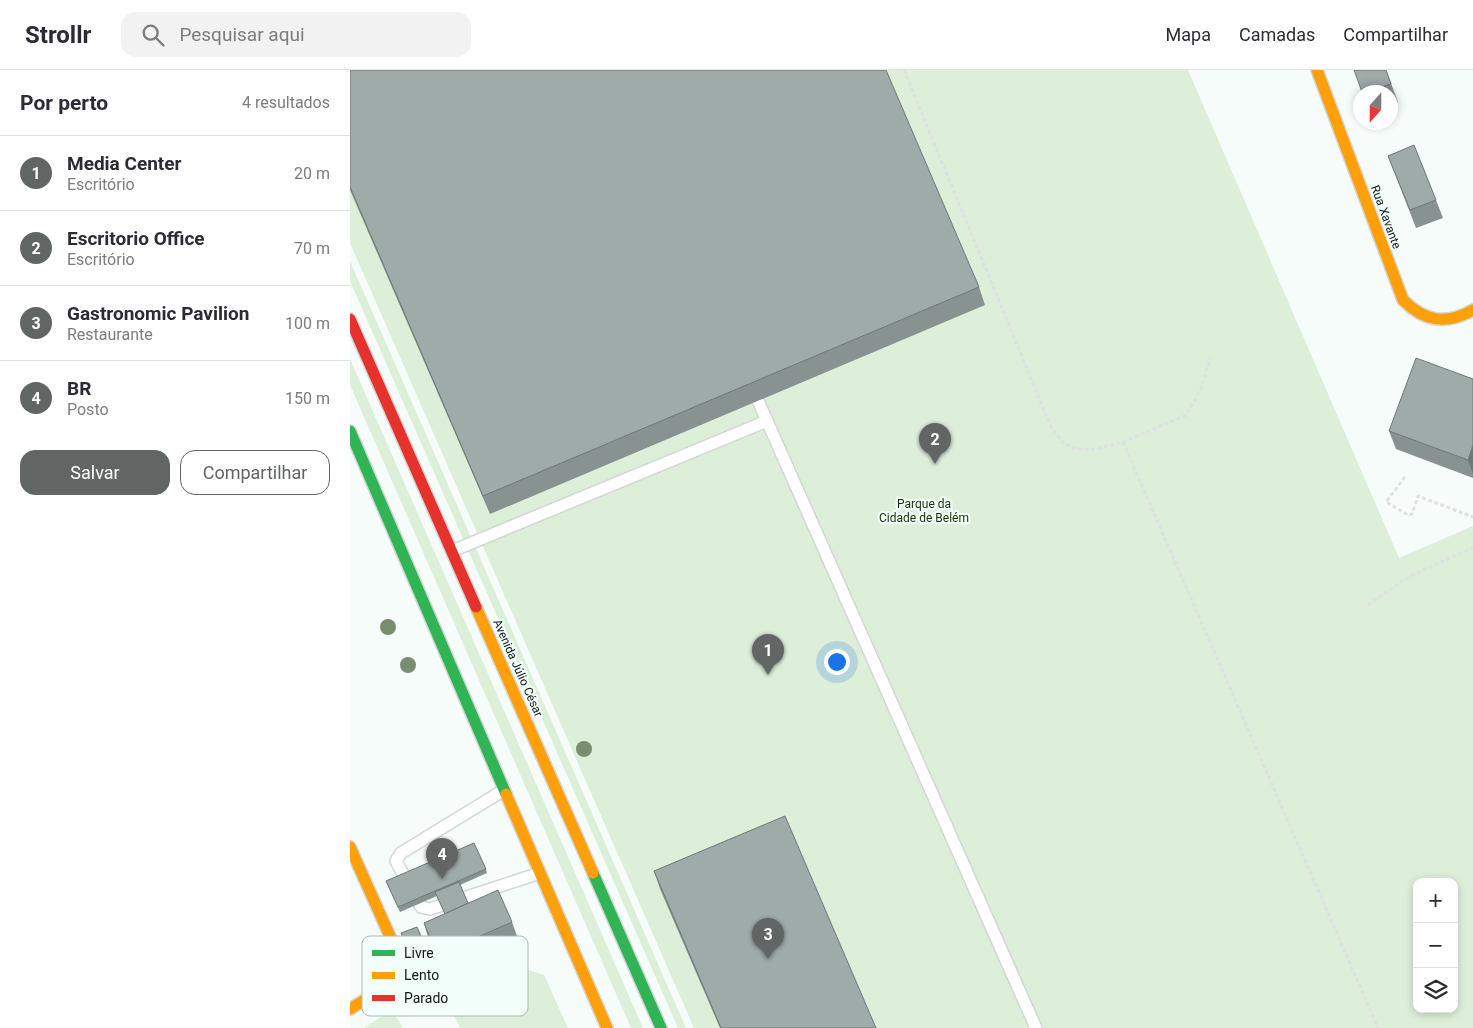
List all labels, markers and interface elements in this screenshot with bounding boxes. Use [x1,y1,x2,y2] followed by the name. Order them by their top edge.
[121,12,471,57] search box
[25,21,91,49] text: Strollr
[139,21,167,49] icon: search
[179,23,305,46] text: Pesquisar aqui
[1166,24,1211,45] text: Mapa
[1239,24,1315,45] text: Camadas
[1343,24,1448,45] text: Compartilhar
[1353,85,1398,130] north arrow
[20,91,108,115] text: Por perto
[242,93,330,112] text: 4 resultados
[67,152,182,175] text: Media Center
[31,164,41,183] text: 1
[294,164,330,183] text: 20 m
[67,175,135,194] text: Escritório
[1368,183,1404,251] street label: Rua Xavante
[67,227,205,250] text: Escritorio Office
[31,239,41,258] text: 2
[294,239,330,258] text: 70 m
[67,250,135,269] text: Escritório
[67,302,249,325] text: Gastronomic Pavilion
[31,314,41,333] text: 3
[285,314,330,333] text: 100 m
[67,325,153,344] text: Restaurante
[67,377,91,400] text: BR
[31,389,41,408] text: 4
[285,389,330,408] text: 150 m
[67,400,109,419] text: Posto
[919,423,951,464] pin: 2
[20,450,170,495] button: Salvar
[180,450,330,495] button: Compartilhar
[879,497,969,525] park label: Parque da Cidade de Belém
[490,617,546,719] street label: Avenida Júlio César
[752,634,784,675] pin: 1
[824,649,850,675] your location
[426,838,458,879] pin: 4
[1413,878,1458,1013] map controls
[1413,878,1458,923] button: +
[752,918,784,959] pin: 3
[1413,923,1458,968] button: −
[362,936,528,1016] legend
[404,945,434,961] text: Livre
[404,967,439,983] text: Lento
[1413,968,1458,1013] button: layers
[404,990,448,1006] text: Parado

